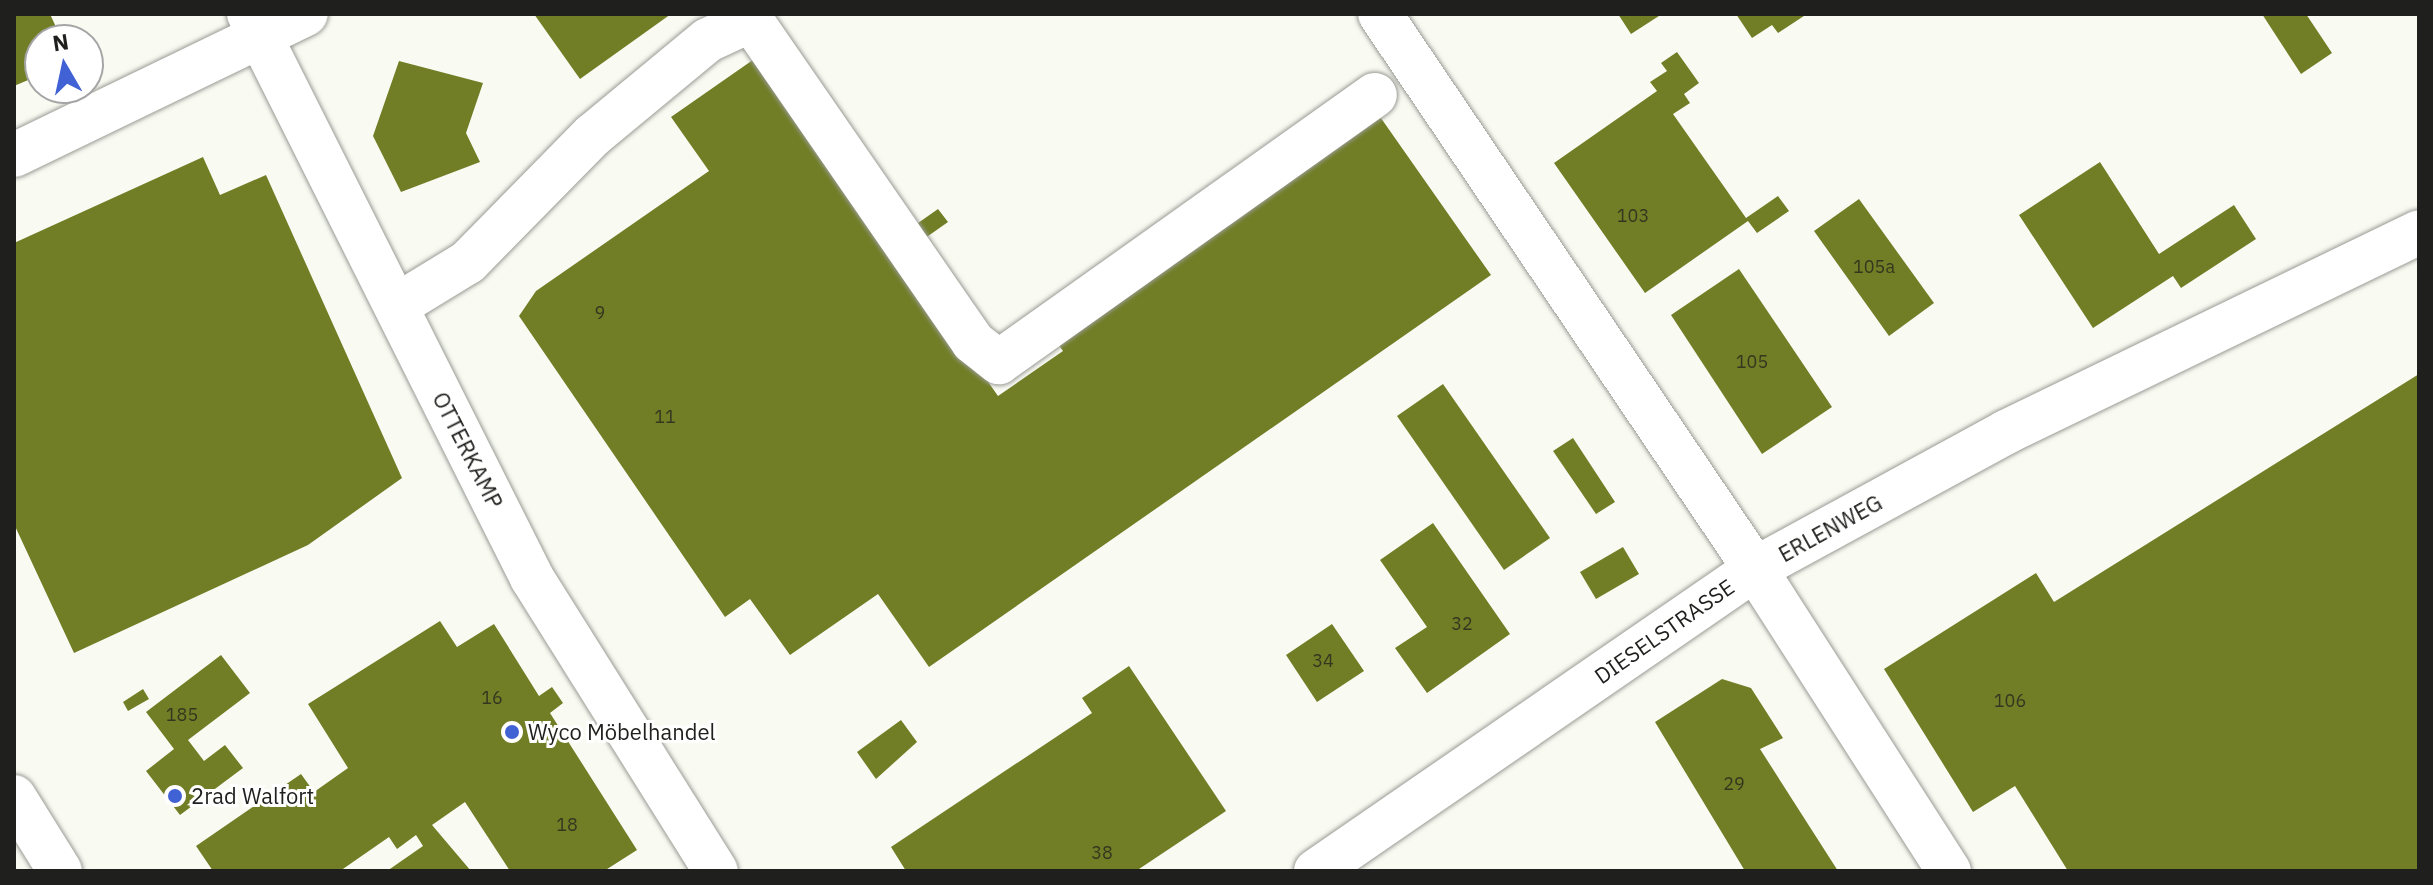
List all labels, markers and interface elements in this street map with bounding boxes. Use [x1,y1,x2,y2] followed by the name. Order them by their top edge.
[24,24,104,104] north arrow
[50,26,71,57] text: N
[1617,205,1649,227] house number: 103
[1853,256,1895,278] house number: 105a
[595,302,605,324] house number: 9
[1736,351,1768,373] house number: 105
[427,387,509,513] street label: OTTERKAMP
[654,406,676,428] house number: 11
[1774,489,1886,567] street label: ERLENWEG
[1589,573,1739,689] street label: DIESELSTRASSE
[1451,613,1473,635] house number: 32
[1312,650,1334,672] house number: 34
[481,687,503,709] house number: 16
[1994,690,2026,712] house number: 106
[166,704,198,726] house number: 185
[528,719,715,745] place label: Wyco Möbelhandel
[503,723,521,741] marker: Wyco Möbelhandel
[1723,773,1745,795] house number: 29
[191,783,314,809] place label: 2rad Walfort
[166,787,184,805] marker: 2rad Walfort
[556,814,578,836] house number: 18
[1091,842,1113,864] house number: 38

